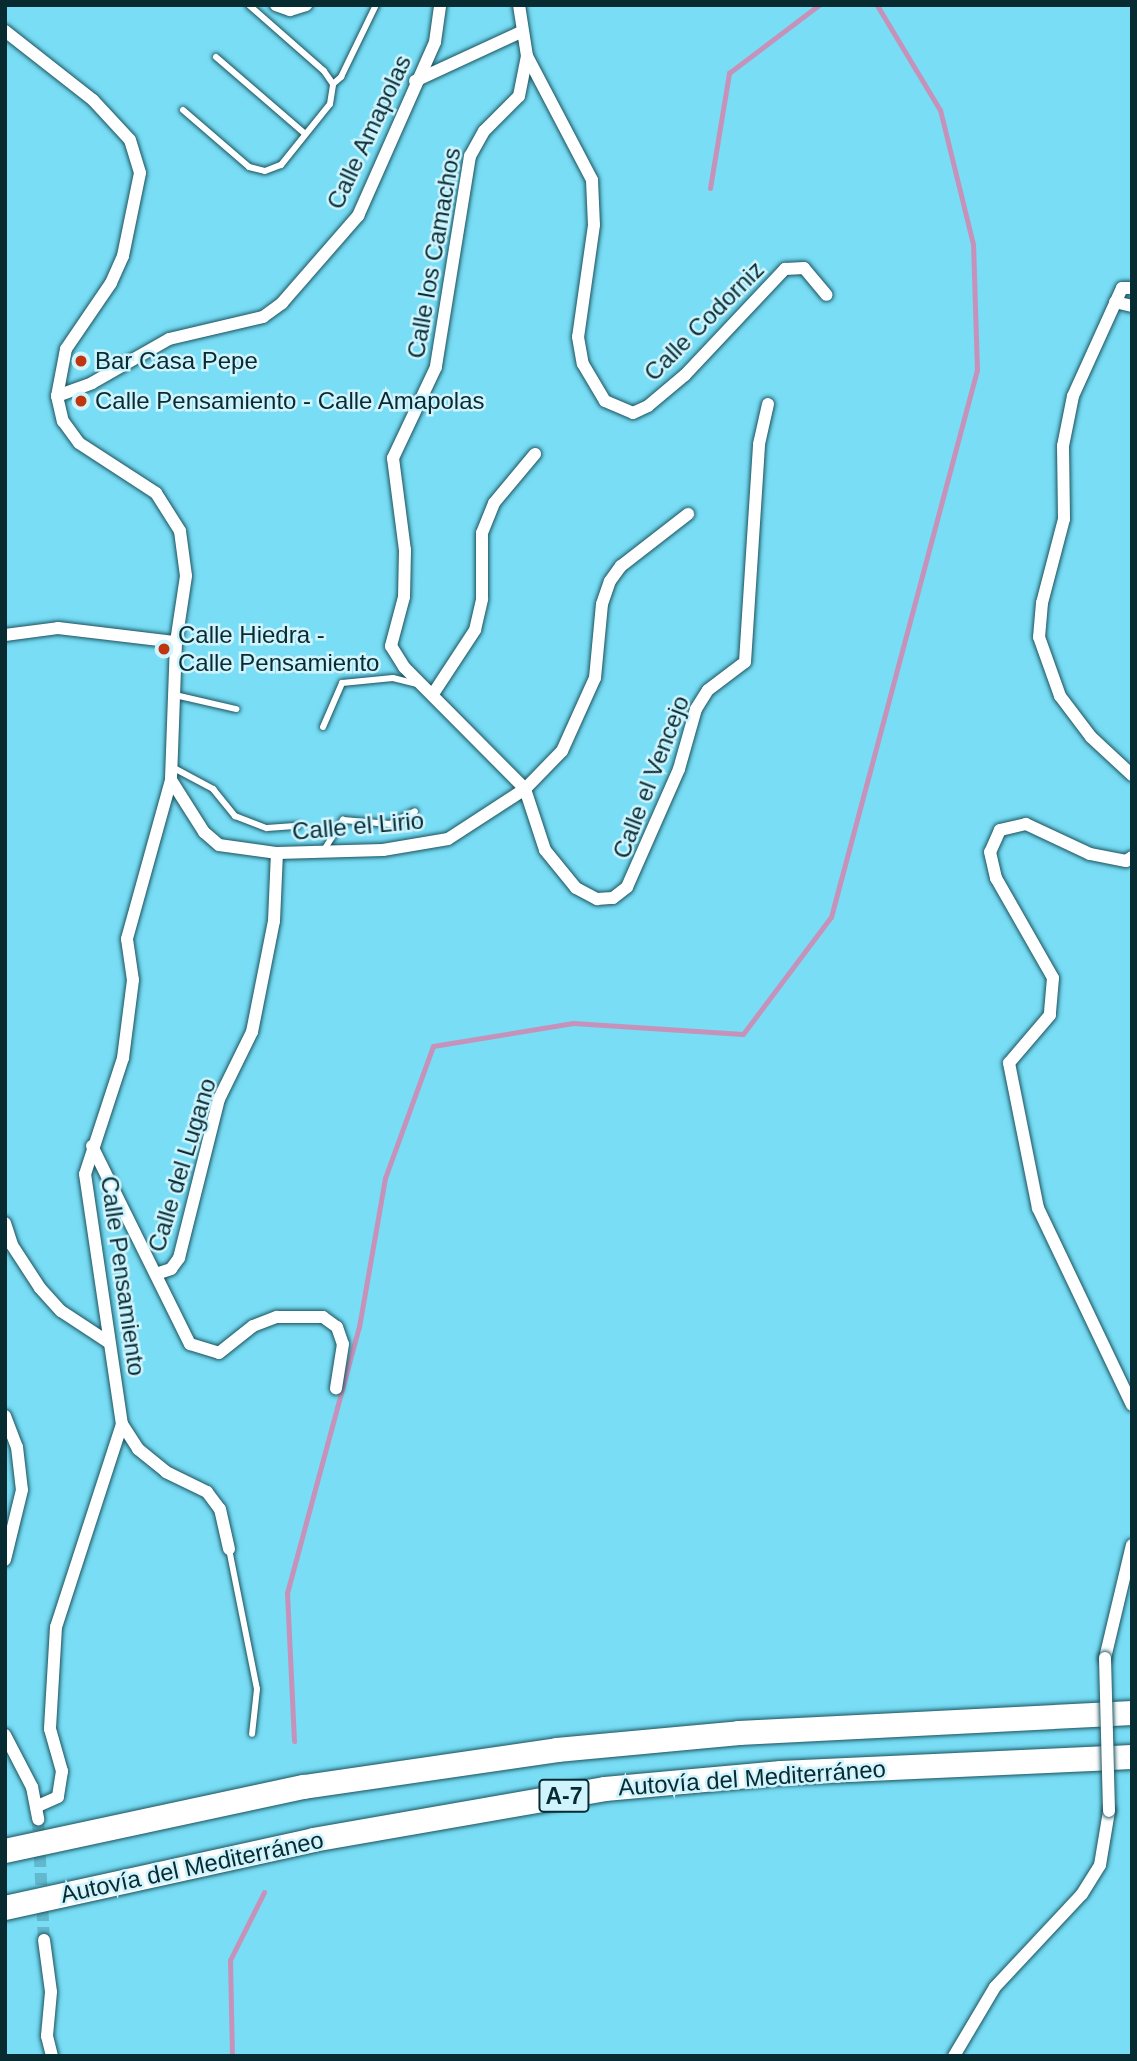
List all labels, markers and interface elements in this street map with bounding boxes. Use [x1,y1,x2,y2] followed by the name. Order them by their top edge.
[320,50,418,214] street label: Calle Amapolas
[401,145,467,361] street label: Calle los Camachos
[638,255,770,387] street label: Calle Codorniz
[95,347,258,375] place label: Bar Casa Pepe
[73,353,89,369] marker: Bar Casa Pepe
[95,387,486,415] place label: Calle Pensamiento - Calle Amapolas
[73,393,89,409] marker: Calle Pensamiento - Calle Amapolas
[178,621,379,677] place label: Calle Hiedra - Calle Pensamiento
[156,641,172,657] marker: Calle Hiedra - Calle Pensamiento
[607,691,695,863] street label: Calle el Vencejo
[291,806,425,846] street label: Calle el Lirio
[142,1075,222,1255] street label: Calle del Lugano
[95,1174,151,1378] street label: Calle Pensamiento
[617,1754,887,1802] street label: Autovía del Mediterráneo
[538,1776,590,1815] road number: A-7
[58,1825,326,1909] street label: Autovía del Mediterráneo

